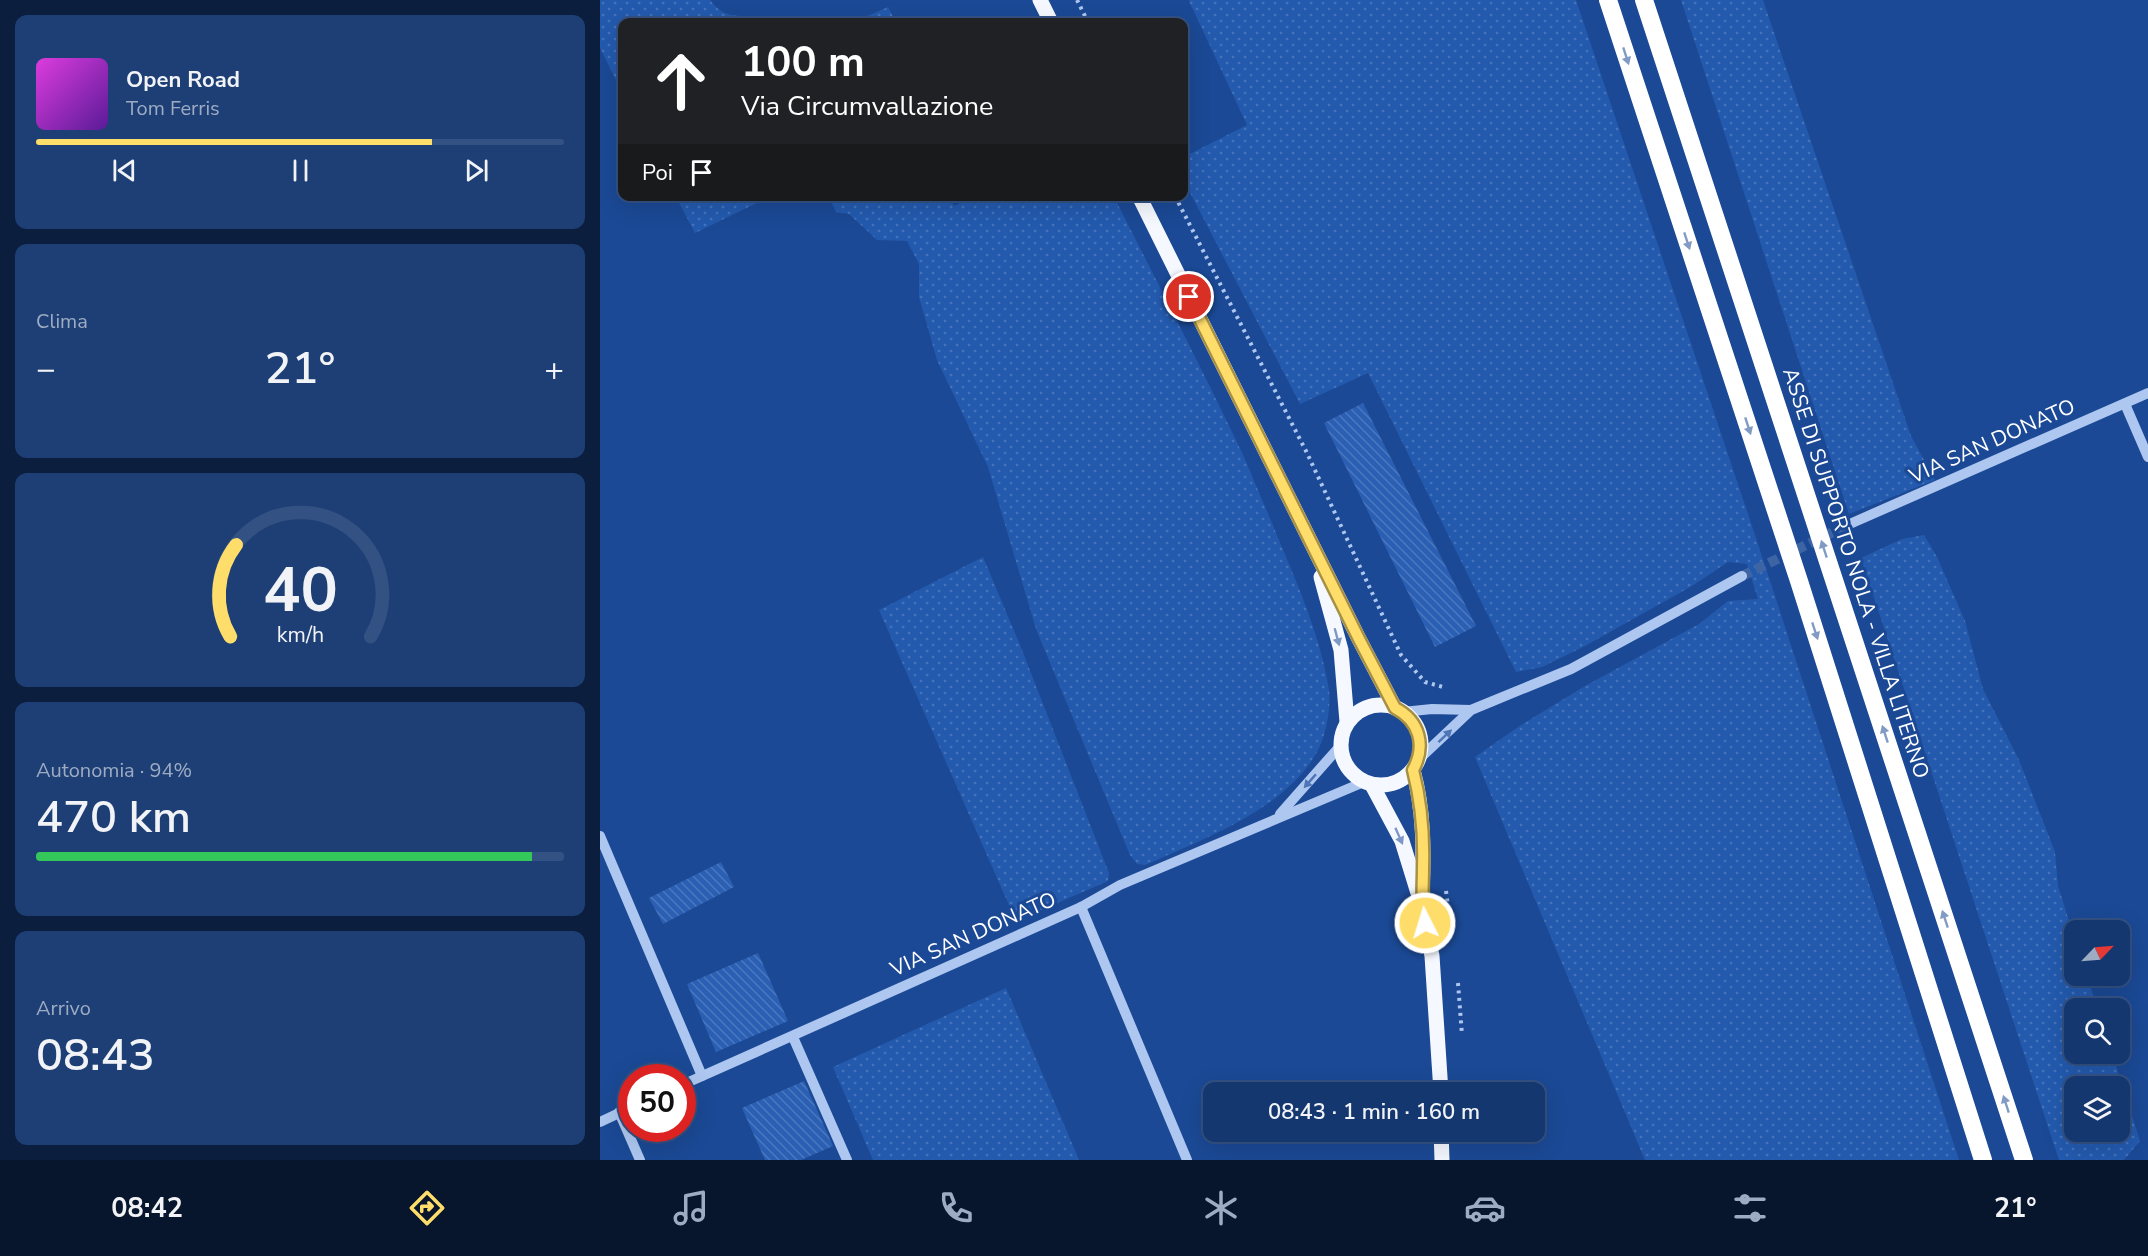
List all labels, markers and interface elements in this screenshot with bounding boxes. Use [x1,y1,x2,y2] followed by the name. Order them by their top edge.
[741,34,865,91] text: 100 m
[642,42,720,120] icon: ahead
[1622,47,1631,65] one-way arrow
[126,65,240,95] text: Open Road
[741,88,993,125] text: Via Circumvallazione
[126,95,220,122] text: Tom Ferris
[108,154,141,187] icon: previous
[284,154,317,187] icon: pause
[460,154,493,187] icon: next
[685,156,718,189] icon: arrive
[642,158,673,188] text: Poi
[1682,232,1692,250] one-way arrow
[1163,271,1214,322] pin
[1172,280,1205,313] icon: arrive
[36,308,88,335] text: Clima
[265,338,335,399] text: 21°
[36,347,56,392] text: −
[544,347,564,392] text: +
[1776,364,1936,782] street label: ASSE DI SUPPORTO NOLA - VILLA LITERNO
[1904,392,2079,490] street label: VIA SAN DONATO
[1743,417,1753,435] one-way arrow
[1819,539,1828,557] one-way arrow
[263,548,337,633] text: 40
[276,620,324,650] text: km/h
[1810,622,1820,640] one-way arrow
[1333,628,1342,646] one-way arrow
[1879,725,1889,743] one-way arrow
[1437,730,1452,743] one-way arrow
[36,757,192,784] text: Autonomia · 94%
[1304,773,1317,788] one-way arrow
[36,787,191,848] text: 470 km
[1394,828,1404,846] one-way arrow
[885,885,1060,983] street label: VIA SAN DONATO
[1393,891,1457,955] position arrow
[1940,910,1950,928] one-way arrow
[2064,920,2130,986] north arrow
[2064,920,2130,1142] map controls
[36,995,91,1022] text: Arrivo
[2064,998,2130,1064] button: search
[36,1025,155,1086] text: 08:43
[618,1064,696,1142] speed limit sign: 50
[2064,1076,2130,1142] button: layers
[2001,1095,2010,1113] one-way arrow
[1268,1097,1480,1127] text: 08:43 · 1 min · 160 m
[406,1187,448,1229] icon: directions
[670,1187,712,1229] icon: music
[935,1187,977,1229] icon: phone
[1200,1187,1242,1229] icon: climate
[1464,1187,1506,1229] icon: car
[1729,1187,1771,1229] icon: filters
[111,1190,183,1227] text: 08:42
[1994,1190,2037,1227] text: 21°

